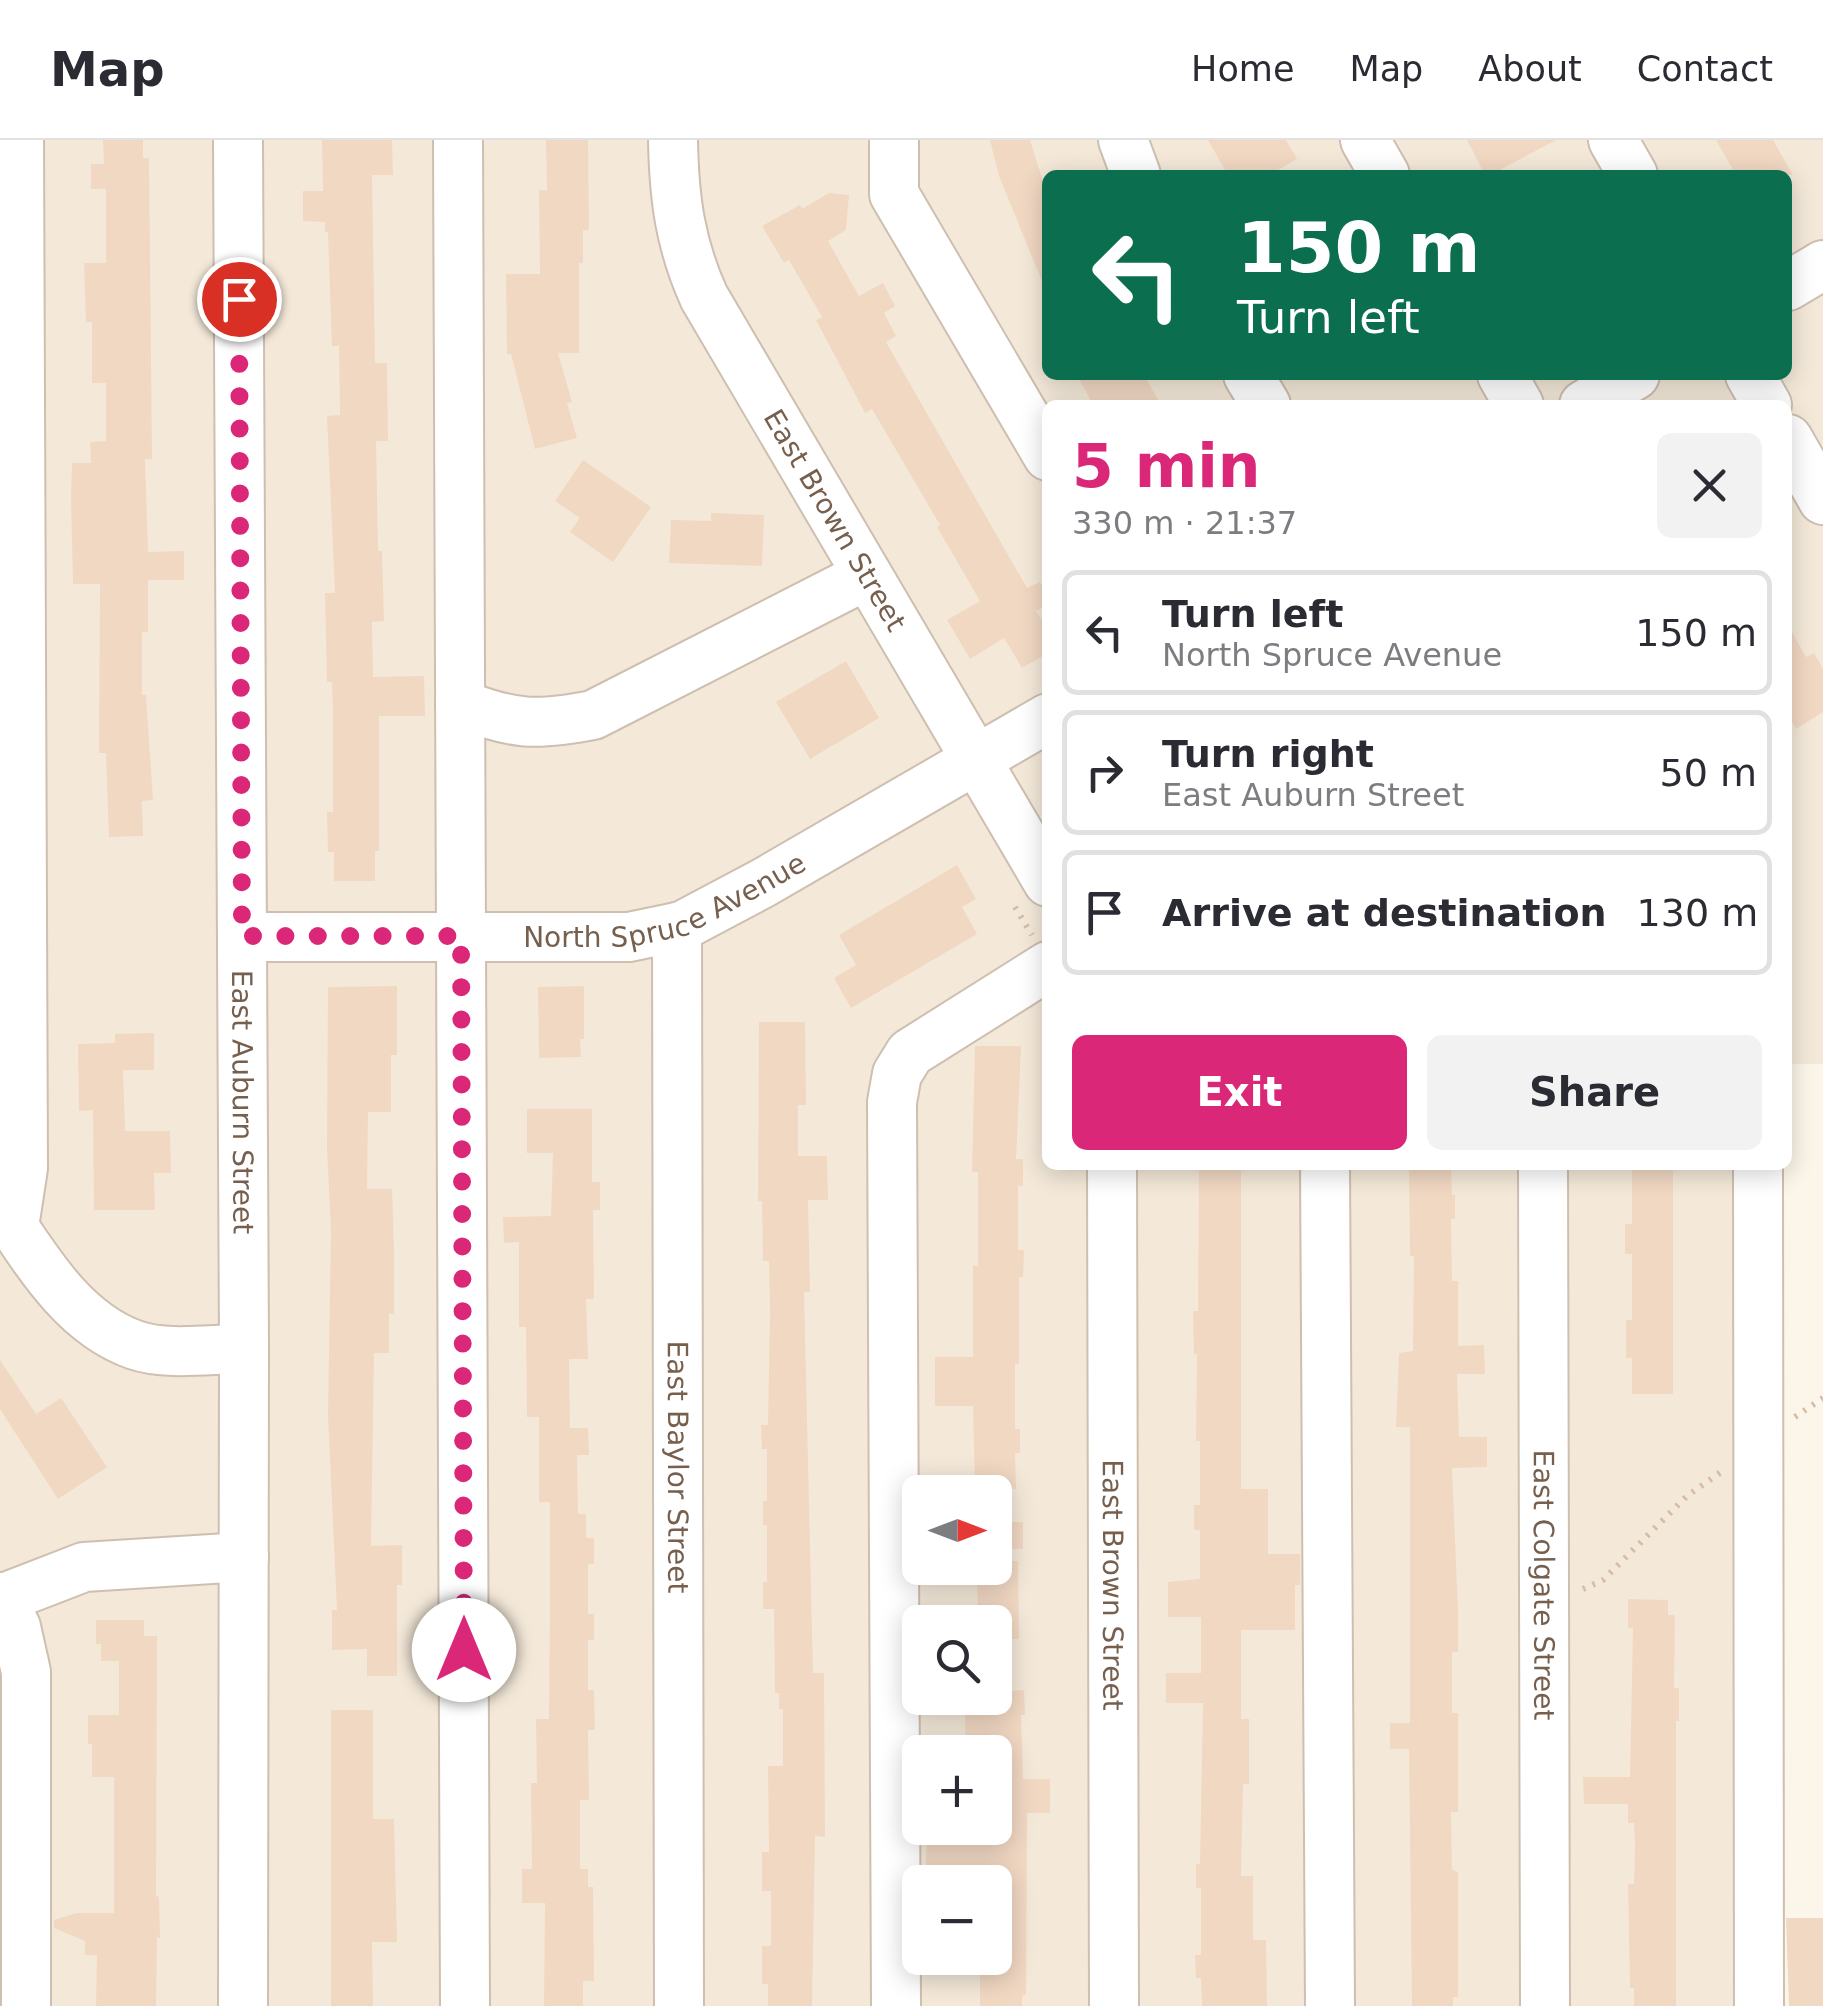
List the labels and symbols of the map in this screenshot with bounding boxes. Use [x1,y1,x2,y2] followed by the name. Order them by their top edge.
[197,257,282,342] pin
[757,404,913,637] street label: East Brown Street
[523,846,811,954] street label: North Spruce Avenue
[225,970,259,1234] street label: East Auburn Street
[661,1341,694,1593] street label: East Baylor Street
[1527,1449,1560,1721] street label: East Colgate Street
[1096,1459,1129,1711] street label: East Brown Street
[902,1475,1012,1585] north arrow
[412,1598,516,1702] position arrow

